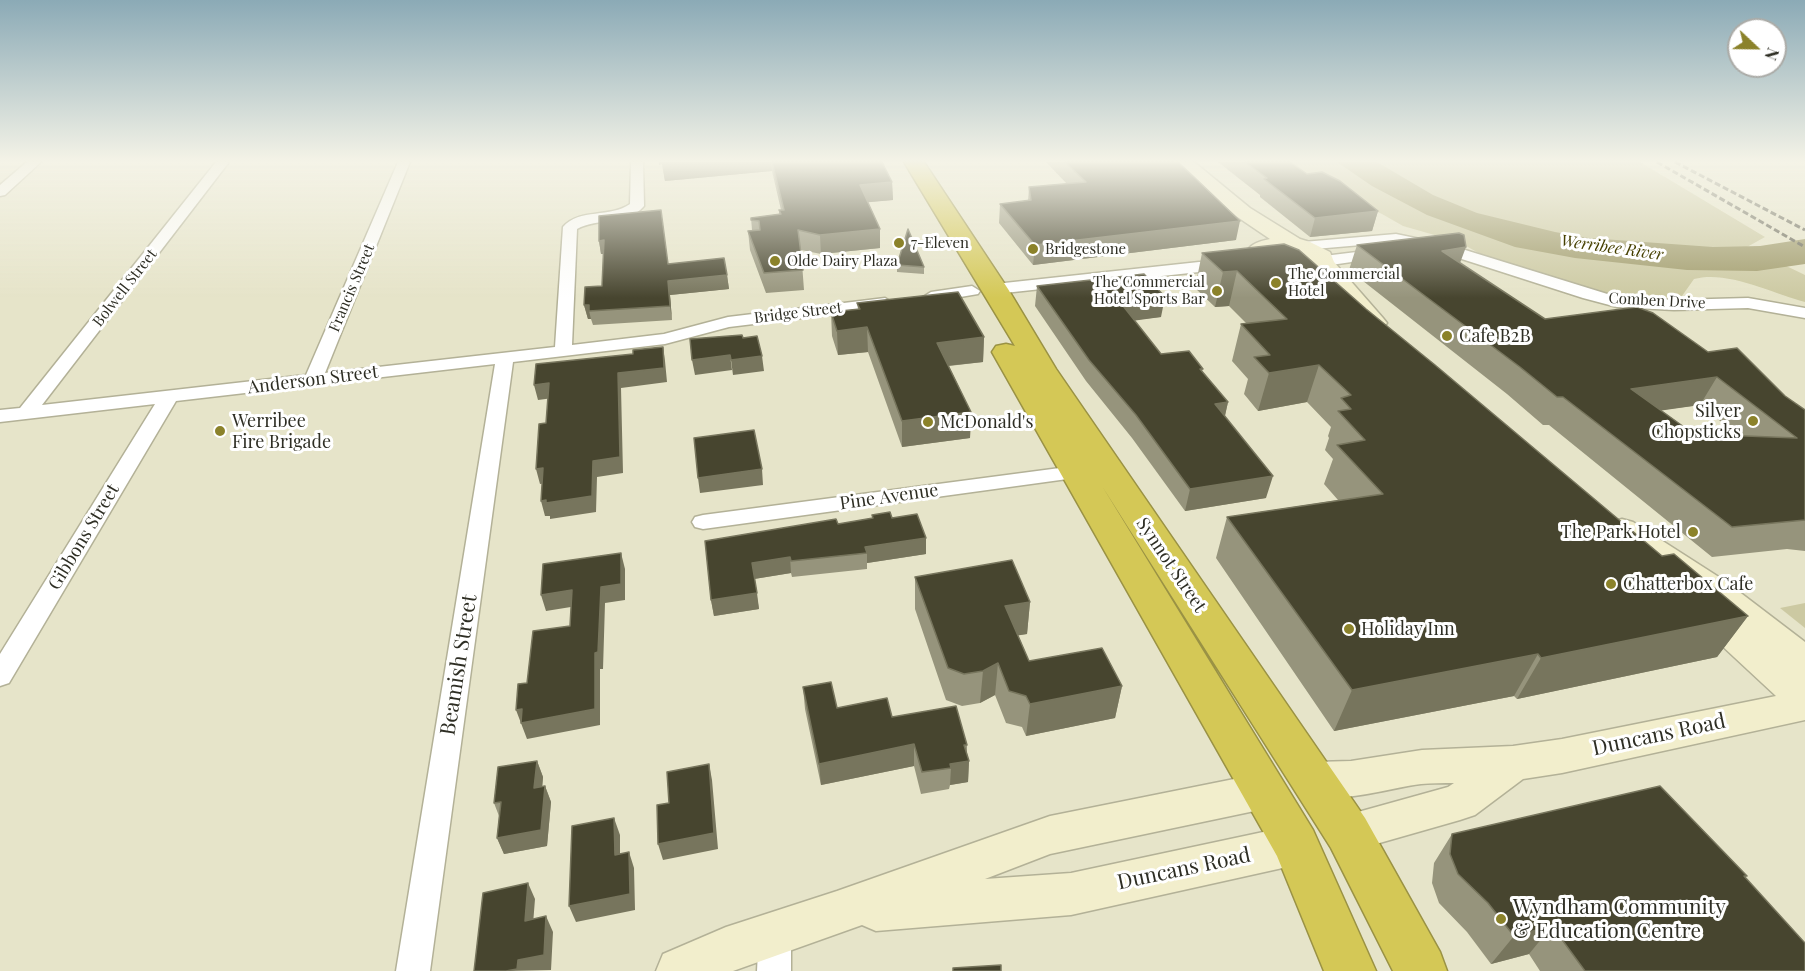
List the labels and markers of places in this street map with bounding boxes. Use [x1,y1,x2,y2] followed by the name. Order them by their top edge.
[911,234,969,252] place label: 7-Eleven
[892,236,906,250] marker: 7-Eleven
[1045,240,1126,258] place label: Bridgestone
[1026,242,1040,256] marker: Bridgestone
[787,252,898,270] place label: Olde Dairy Plaza
[768,254,782,268] marker: Olde Dairy Plaza
[1288,265,1400,300] place label: The Commercial Hotel
[1093,273,1205,308] place label: The Commercial Hotel Sports Bar
[1269,276,1283,290] marker: The Commercial Hotel
[1210,284,1224,298] marker: The Commercial Hotel Sports Bar
[1459,325,1531,347] place label: Cafe B2B
[1440,329,1454,343] marker: Cafe B2B
[1651,400,1741,442] place label: Silver Chopsticks
[232,410,331,452] place label: Werribee Fire Brigade
[940,411,1034,433] place label: McDonald's
[1746,414,1760,428] marker: Silver Chopsticks
[921,415,935,429] marker: McDonald's
[213,424,227,438] marker: Werribee Fire Brigade
[1561,521,1681,543] place label: The Park Hotel
[1686,525,1700,539] marker: The Park Hotel
[1623,573,1753,595] place label: Chatterbox Cafe
[1604,577,1618,591] marker: Chatterbox Cafe
[1361,618,1455,640] place label: Holiday Inn
[1342,622,1356,636] marker: Holiday Inn
[1513,894,1726,944] place label: Wyndham Community & Education Centre
[1494,912,1508,926] marker: Wyndham Community & Education Centre

